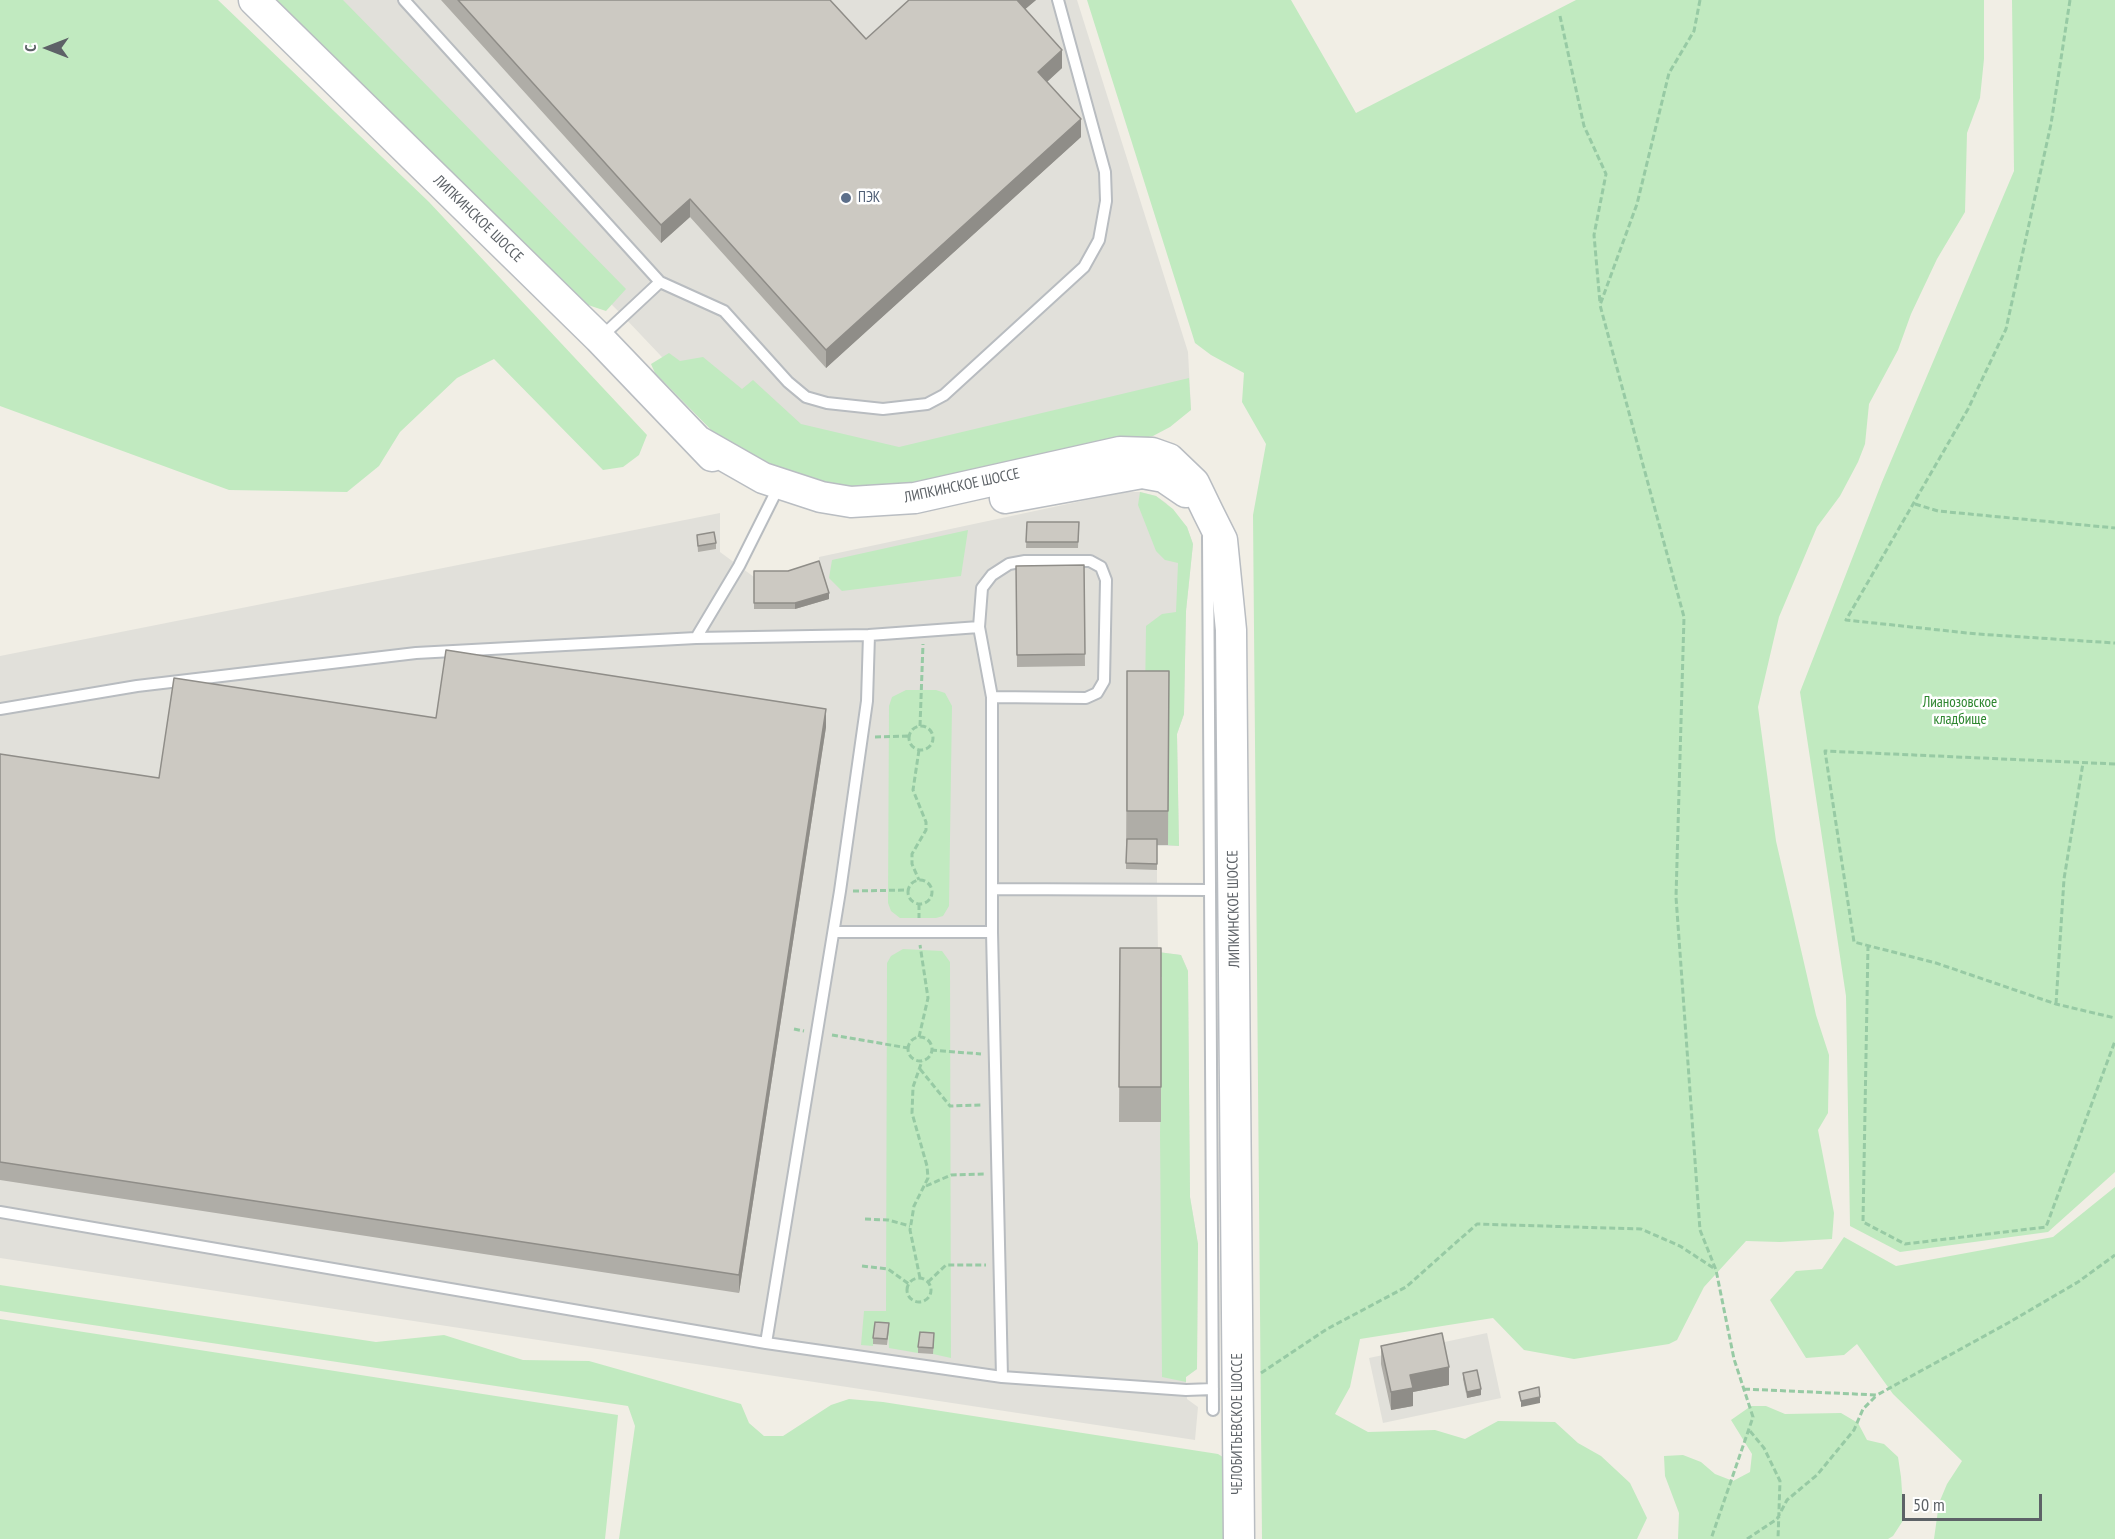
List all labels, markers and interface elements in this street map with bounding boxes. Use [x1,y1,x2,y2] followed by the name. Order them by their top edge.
[18,18,78,78] north arrow
[20,44,40,52] text: С
[429,172,527,266] street label: ЛИПКИНСКОЕ ШОССЕ
[858,189,880,207] place label: ПЭК
[839,191,853,205] marker: ПЭК
[903,465,1021,507] street label: ЛИПКИНСКОЕ ШОССЕ
[1923,694,1997,729] park label: Лианозовское кладбище
[1224,850,1244,968] street label: ЛИПКИНСКОЕ ШОССЕ
[1229,1353,1247,1495] street label: ЧЕЛОБИТЬЕВСКОЕ ШОССЕ
[1905,1482,2044,1520] scale bar
[1913,1493,1945,1516] text: 50 m

